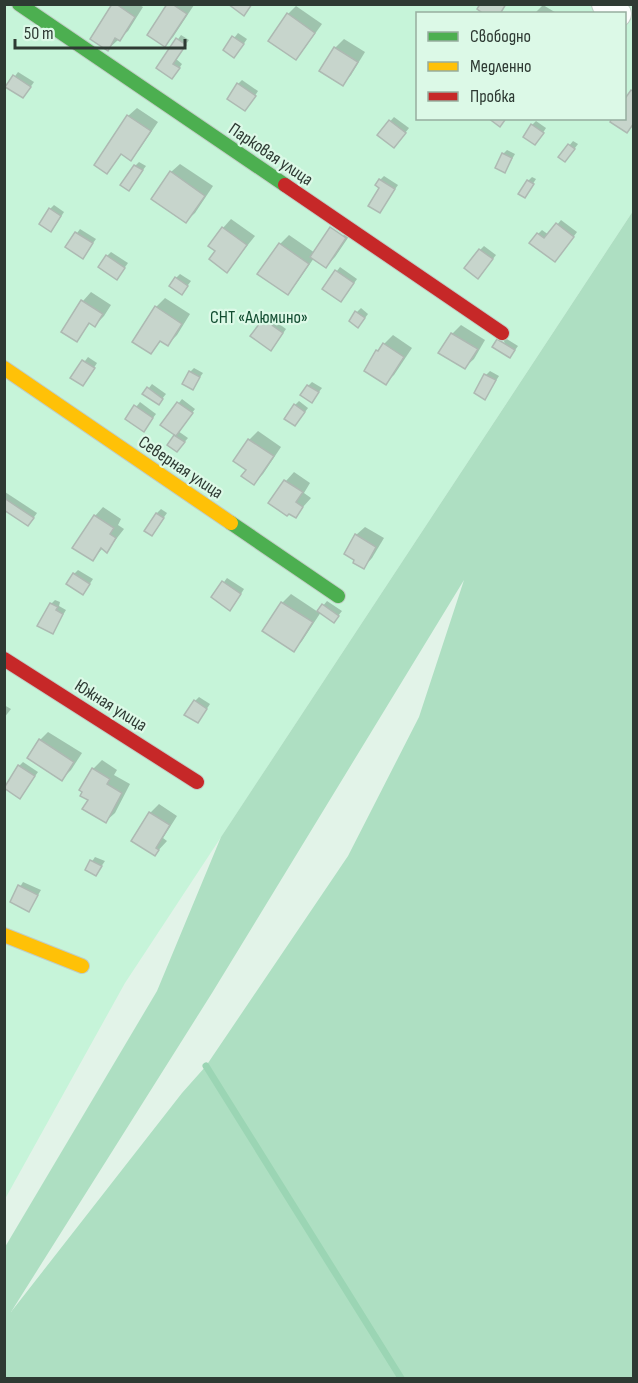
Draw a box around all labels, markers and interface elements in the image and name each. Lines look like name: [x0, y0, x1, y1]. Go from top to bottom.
scale bar: [15, 12, 184, 50]
legend: [416, 12, 626, 120]
text: 50 m: [24, 23, 54, 44]
text: Свободно: [470, 26, 531, 47]
text: Медленно: [470, 56, 532, 77]
text: Пробка: [470, 86, 515, 107]
street label: Парковая улица: [225, 119, 317, 190]
park label: СНТ «Алюмино»: [210, 307, 308, 328]
street label: Северная улица: [134, 431, 227, 503]
street label: Южная улица: [71, 675, 151, 736]

